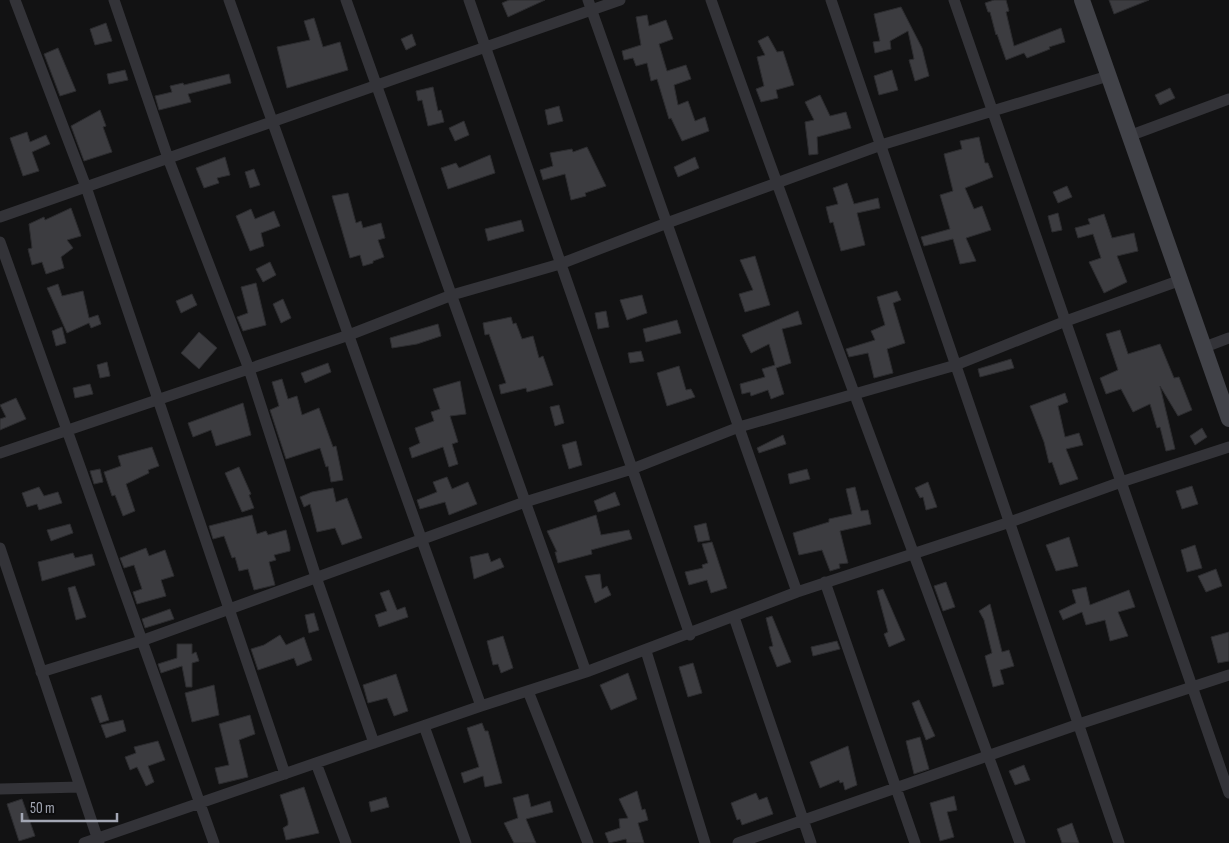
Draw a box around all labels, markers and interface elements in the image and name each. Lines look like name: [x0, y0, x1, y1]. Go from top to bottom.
scale bar: [22, 790, 118, 822]
text: 50 m: [30, 799, 55, 818]

